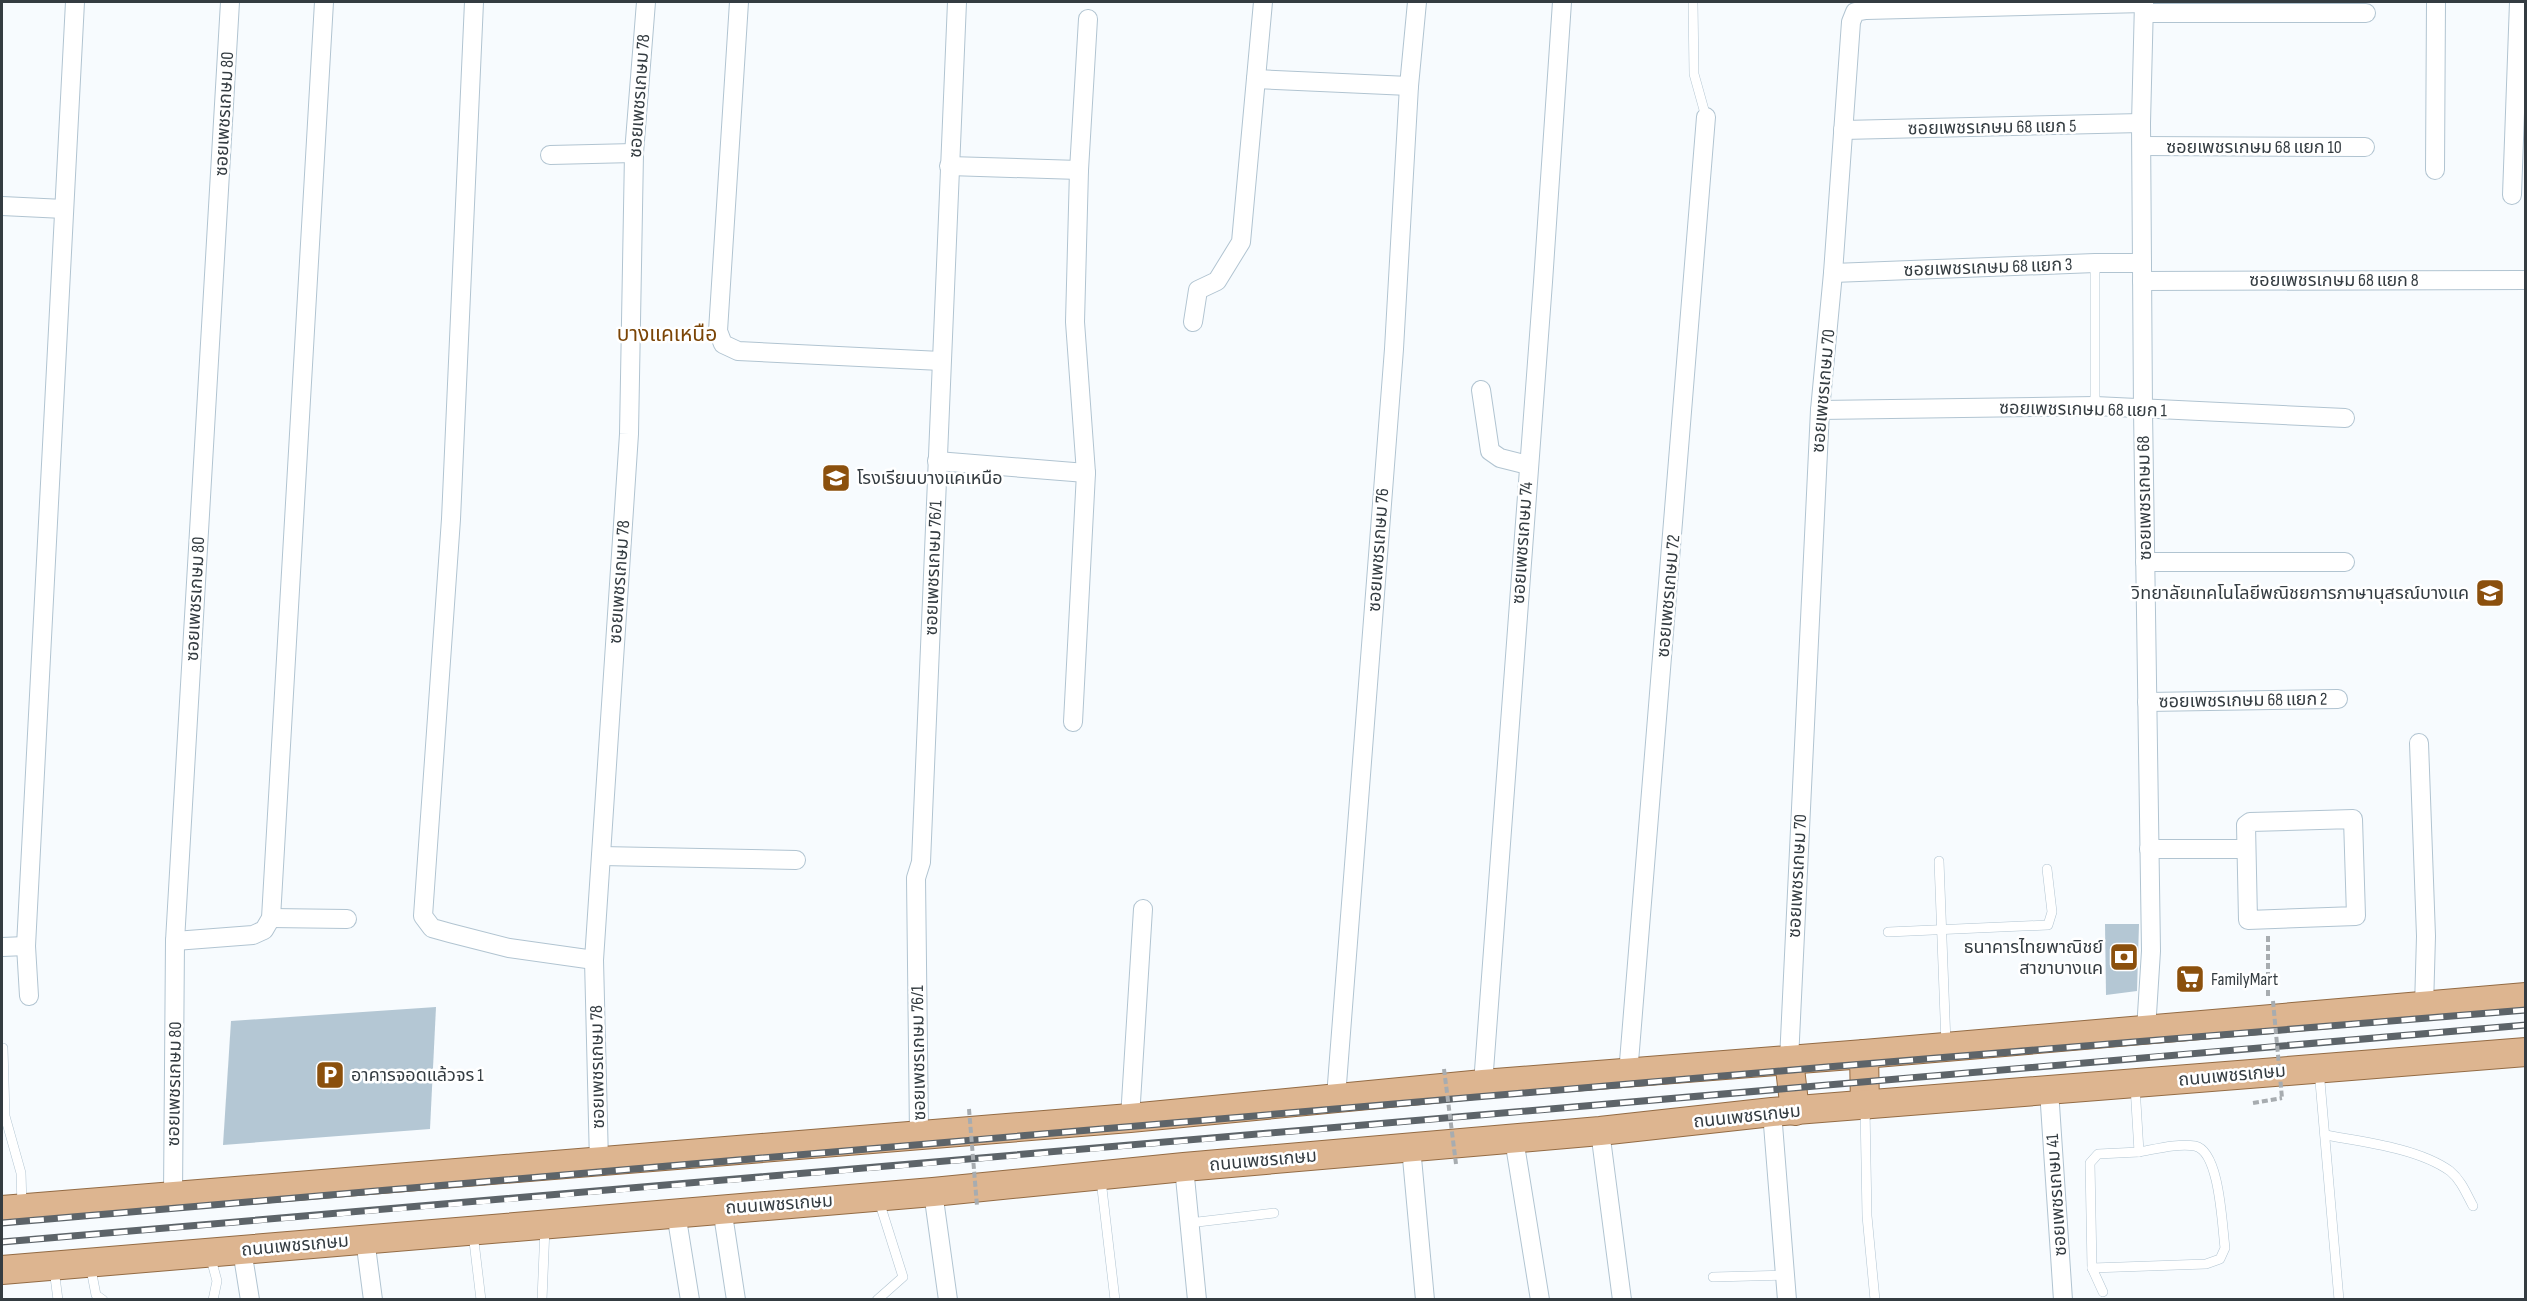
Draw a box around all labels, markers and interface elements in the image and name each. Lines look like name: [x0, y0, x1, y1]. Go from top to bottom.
street label: ซอยเพชรเกษม 78: [625, 33, 654, 158]
street label: ซอยเพชรเกษม 80: [211, 51, 238, 177]
street label: ซอยเพชรเกษม 68 แยก 5: [1908, 116, 2076, 139]
street label: ซอยเพชรเกษม 68 แยก 10: [2166, 137, 2342, 158]
street label: ซอยเพชรเกษม 68 แยก 3: [1903, 254, 2073, 281]
street label: ซอยเพชรเกษม 68 แยก 8: [2249, 270, 2419, 291]
district label: บางแคเหนือ: [617, 322, 717, 347]
street label: ซอยเพชรเกษม 70: [1808, 328, 1839, 454]
street label: ซอยเพชรเกษม 68 แยก 1: [1999, 398, 2168, 421]
street label: ซอยเพชรเกษม 68: [2133, 435, 2156, 560]
school or university icon: โรงเรียนบางแคเหนือ: [820, 462, 852, 494]
place label: โรงเรียนบางแคเหนือ: [857, 468, 1003, 489]
street label: ซอยเพชรเกษม 74: [1508, 481, 1537, 605]
street label: ซอยเพชรเกษม 76: [1364, 487, 1393, 613]
street label: ซอยเพชรเกษม 76/1: [921, 499, 946, 636]
street label: ซอยเพชรเกษม 78: [605, 519, 634, 644]
street label: ซอยเพชรเกษม 72: [1653, 534, 1684, 658]
street label: ซอยเพชรเกษม 80: [182, 536, 209, 662]
school or university icon: วิทยาลัยเทคโนโลยีพณิชยการภาษานุสรณ์บางแค: [2474, 577, 2506, 609]
place label: วิทยาลัยเทคโนโลยีพณิชยการภาษานุสรณ์บางแค: [2130, 583, 2469, 604]
street label: ซอยเพชรเกษม 68 แยก 2: [2158, 689, 2328, 712]
street label: ซอยเพชรเกษม 70: [1784, 814, 1811, 938]
place label: ธนาคารไทยพาณิชย์ สาขาบางแค: [1964, 937, 2103, 979]
bank icon: ธนาคารไทยพาณิชย์ สาขาบางแค: [2108, 941, 2140, 973]
supermarket icon: FamilyMart: [2174, 963, 2206, 995]
place label: FamilyMart: [2211, 969, 2279, 990]
street label: ซอยเพชรเกษม 76/1: [907, 984, 930, 1121]
street label: ซอยเพชรเกษม 78: [586, 1005, 609, 1129]
street label: ซอยเพชรเกษม 80: [163, 1022, 186, 1147]
parking icon: อาคารจอดแล้วจร 1: [314, 1059, 346, 1091]
street label: ถนนเพชรเกษม: [2177, 1060, 2287, 1091]
place label: อาคารจอดแล้วจร 1: [351, 1065, 484, 1086]
street label: ถนนเพชรเกษม: [1692, 1100, 1802, 1133]
street label: ซอยเพชรเกษม 41: [2042, 1132, 2071, 1257]
street label: ถนนเพชรเกษม: [1208, 1145, 1318, 1176]
street label: ถนนเพชรเกษม: [725, 1190, 834, 1219]
street label: ถนนเพชรเกษม: [240, 1230, 350, 1261]

